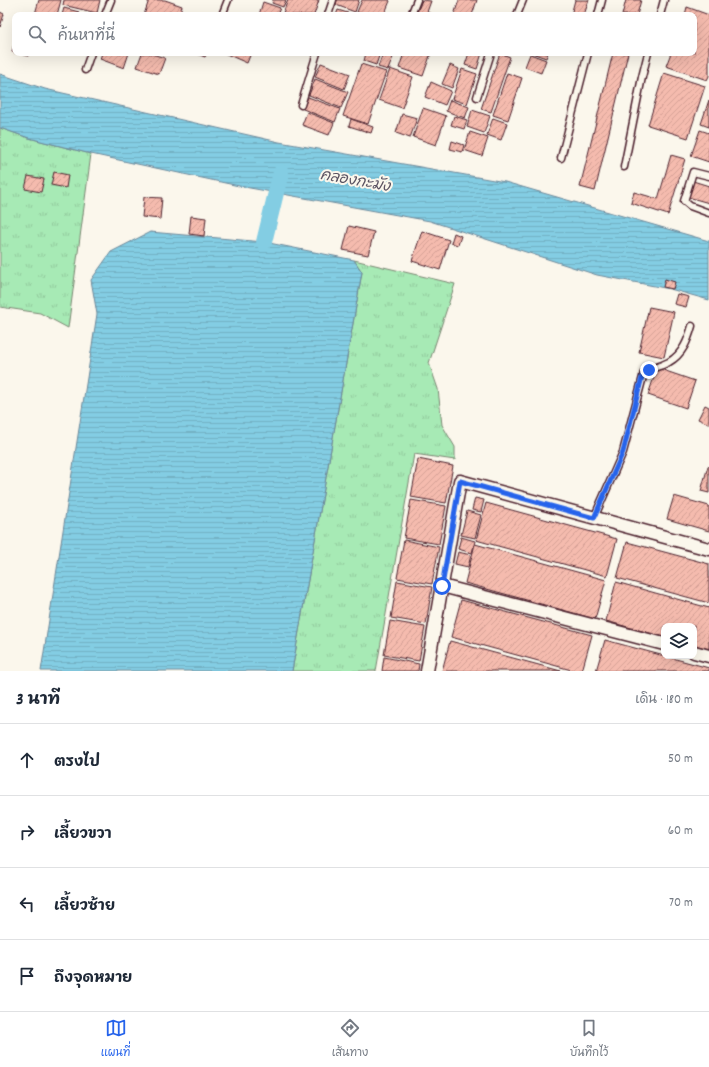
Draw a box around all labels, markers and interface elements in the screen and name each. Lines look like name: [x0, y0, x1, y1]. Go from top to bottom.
search box: [12, 12, 697, 56]
icon: search: [26, 23, 48, 45]
text: ค้นหาที่นี่: [58, 26, 115, 48]
water label: คลองกะมัง: [318, 165, 393, 199]
route end: [640, 361, 658, 379]
route start: [433, 577, 451, 595]
map controls: [661, 623, 697, 659]
button: layers: [661, 623, 697, 659]
text: 3 นาที: [16, 689, 60, 713]
text: เดิน · 180 m: [635, 691, 693, 710]
icon: ahead: [16, 749, 38, 771]
text: 50 m: [668, 750, 693, 769]
text: ตรงไป: [54, 752, 100, 774]
icon: right: [16, 821, 38, 843]
text: 60 m: [668, 822, 693, 841]
text: เลี้ยวขวา: [54, 824, 112, 846]
icon: left: [16, 893, 38, 915]
text: 70 m: [669, 894, 693, 913]
text: เลี้ยวซ้าย: [54, 896, 115, 918]
icon: arrive: [16, 965, 38, 987]
text: ถึงจุดหมาย: [54, 968, 132, 990]
tab: แผนที่: [101, 1017, 130, 1062]
tab: เส้นทาง: [332, 1017, 368, 1062]
tab: บันทึกไว้: [570, 1017, 608, 1062]

